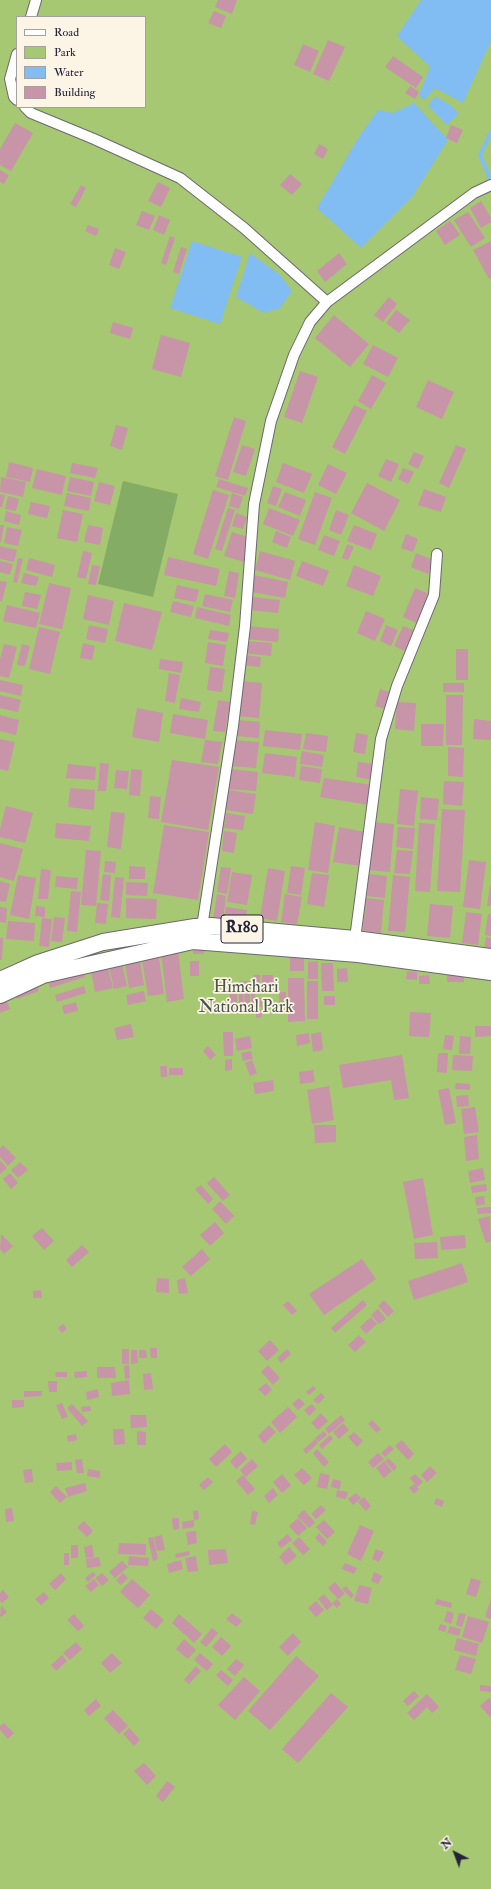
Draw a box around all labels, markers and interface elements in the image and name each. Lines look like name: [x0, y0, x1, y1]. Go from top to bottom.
legend: [16, 16, 146, 108]
text: Road: [54, 25, 79, 40]
text: Park: [54, 45, 76, 60]
text: Water: [54, 65, 83, 80]
text: Building: [54, 85, 95, 100]
road number: R180: [221, 915, 263, 943]
park label: Himchari National Park: [199, 978, 293, 1018]
north arrow: [435, 1833, 475, 1873]
text: N: [439, 1836, 455, 1852]

